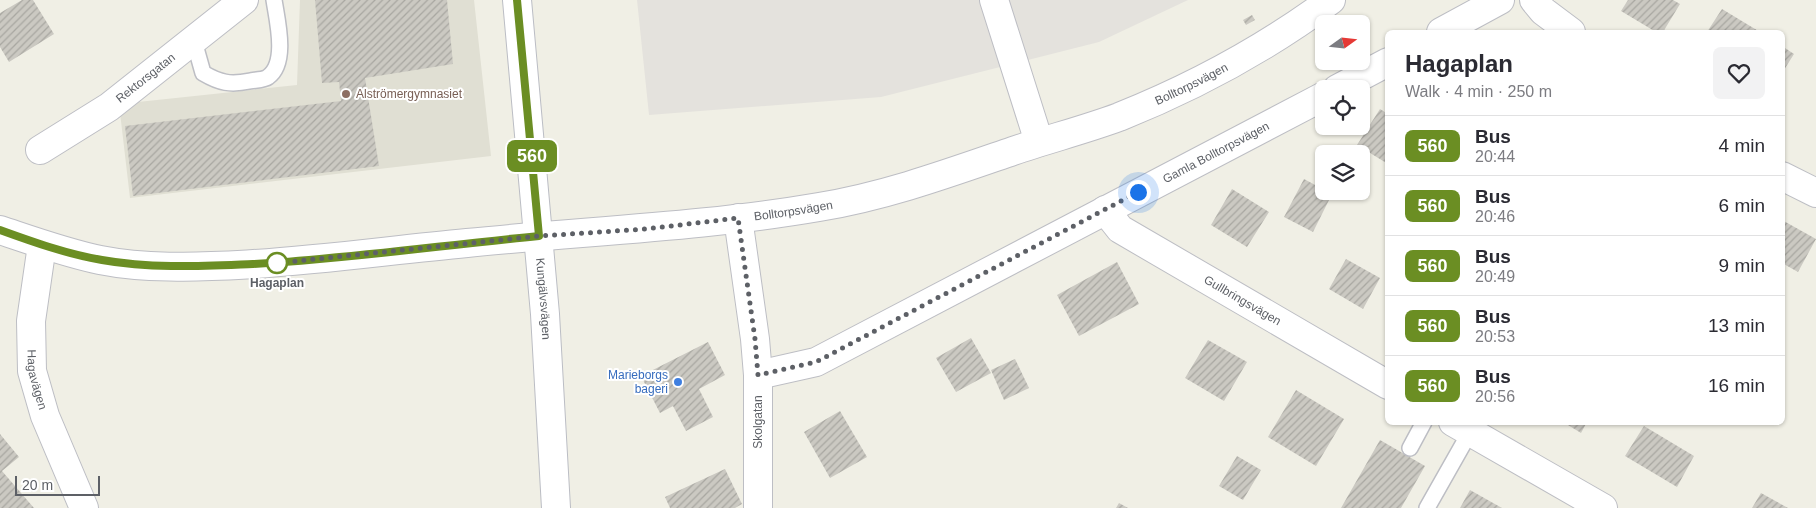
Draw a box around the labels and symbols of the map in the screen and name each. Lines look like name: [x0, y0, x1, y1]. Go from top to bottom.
north arrow: [1315, 15, 1370, 70]
street label: Rektorsgatan: [113, 50, 178, 106]
street label: Bolltorpsvägen: [1153, 60, 1230, 108]
place label: Alströmergymnasiet: [356, 87, 463, 101]
marker: Alströmergymnasiet: [340, 88, 352, 100]
street label: Gamla Bolltorpsvägen: [1160, 119, 1272, 186]
line badge: 560: [503, 140, 561, 172]
your location: [1126, 180, 1151, 205]
street label: Bolltorpsvägen: [753, 198, 834, 224]
marker: Hagaplan: [266, 252, 288, 274]
street label: Kungälvsvägen: [533, 257, 553, 340]
street label: Gullbringsvägen: [1201, 272, 1284, 328]
place label: Hagaplan: [250, 276, 304, 290]
street label: Hagavägen: [25, 349, 50, 411]
place label: Marieborgs bageri: [608, 368, 668, 396]
marker: Marieborgs bageri: [672, 376, 684, 388]
street label: Skolgatan: [751, 395, 765, 449]
scale bar: [15, 473, 100, 496]

